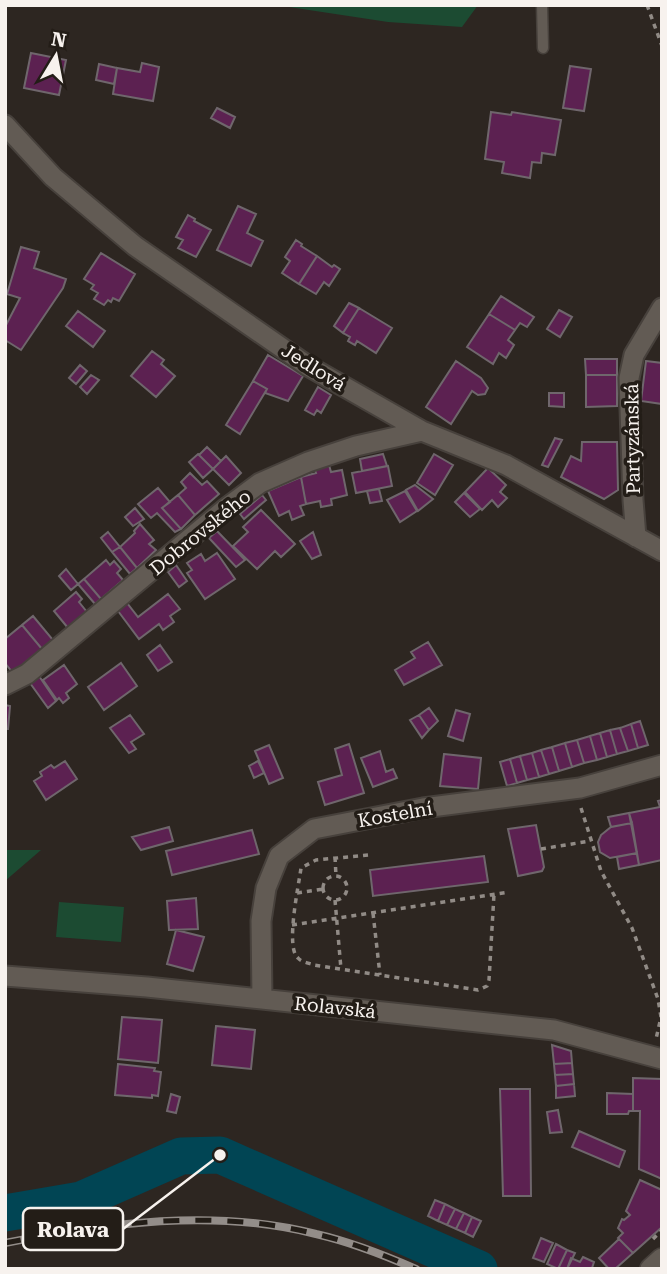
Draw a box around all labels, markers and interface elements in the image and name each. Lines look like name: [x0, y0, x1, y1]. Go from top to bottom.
north arrow: [21, 21, 91, 91]
text: N: [50, 27, 68, 52]
street label: Jedlová: [277, 339, 351, 396]
street label: Partyzánská: [620, 383, 645, 495]
street label: Dobrovského: [145, 485, 255, 580]
street label: Kostelní: [356, 797, 434, 832]
street label: Rolavská: [293, 992, 378, 1023]
callout: Rolava: [23, 1208, 123, 1250]
text: Rolava: [37, 1218, 110, 1242]

